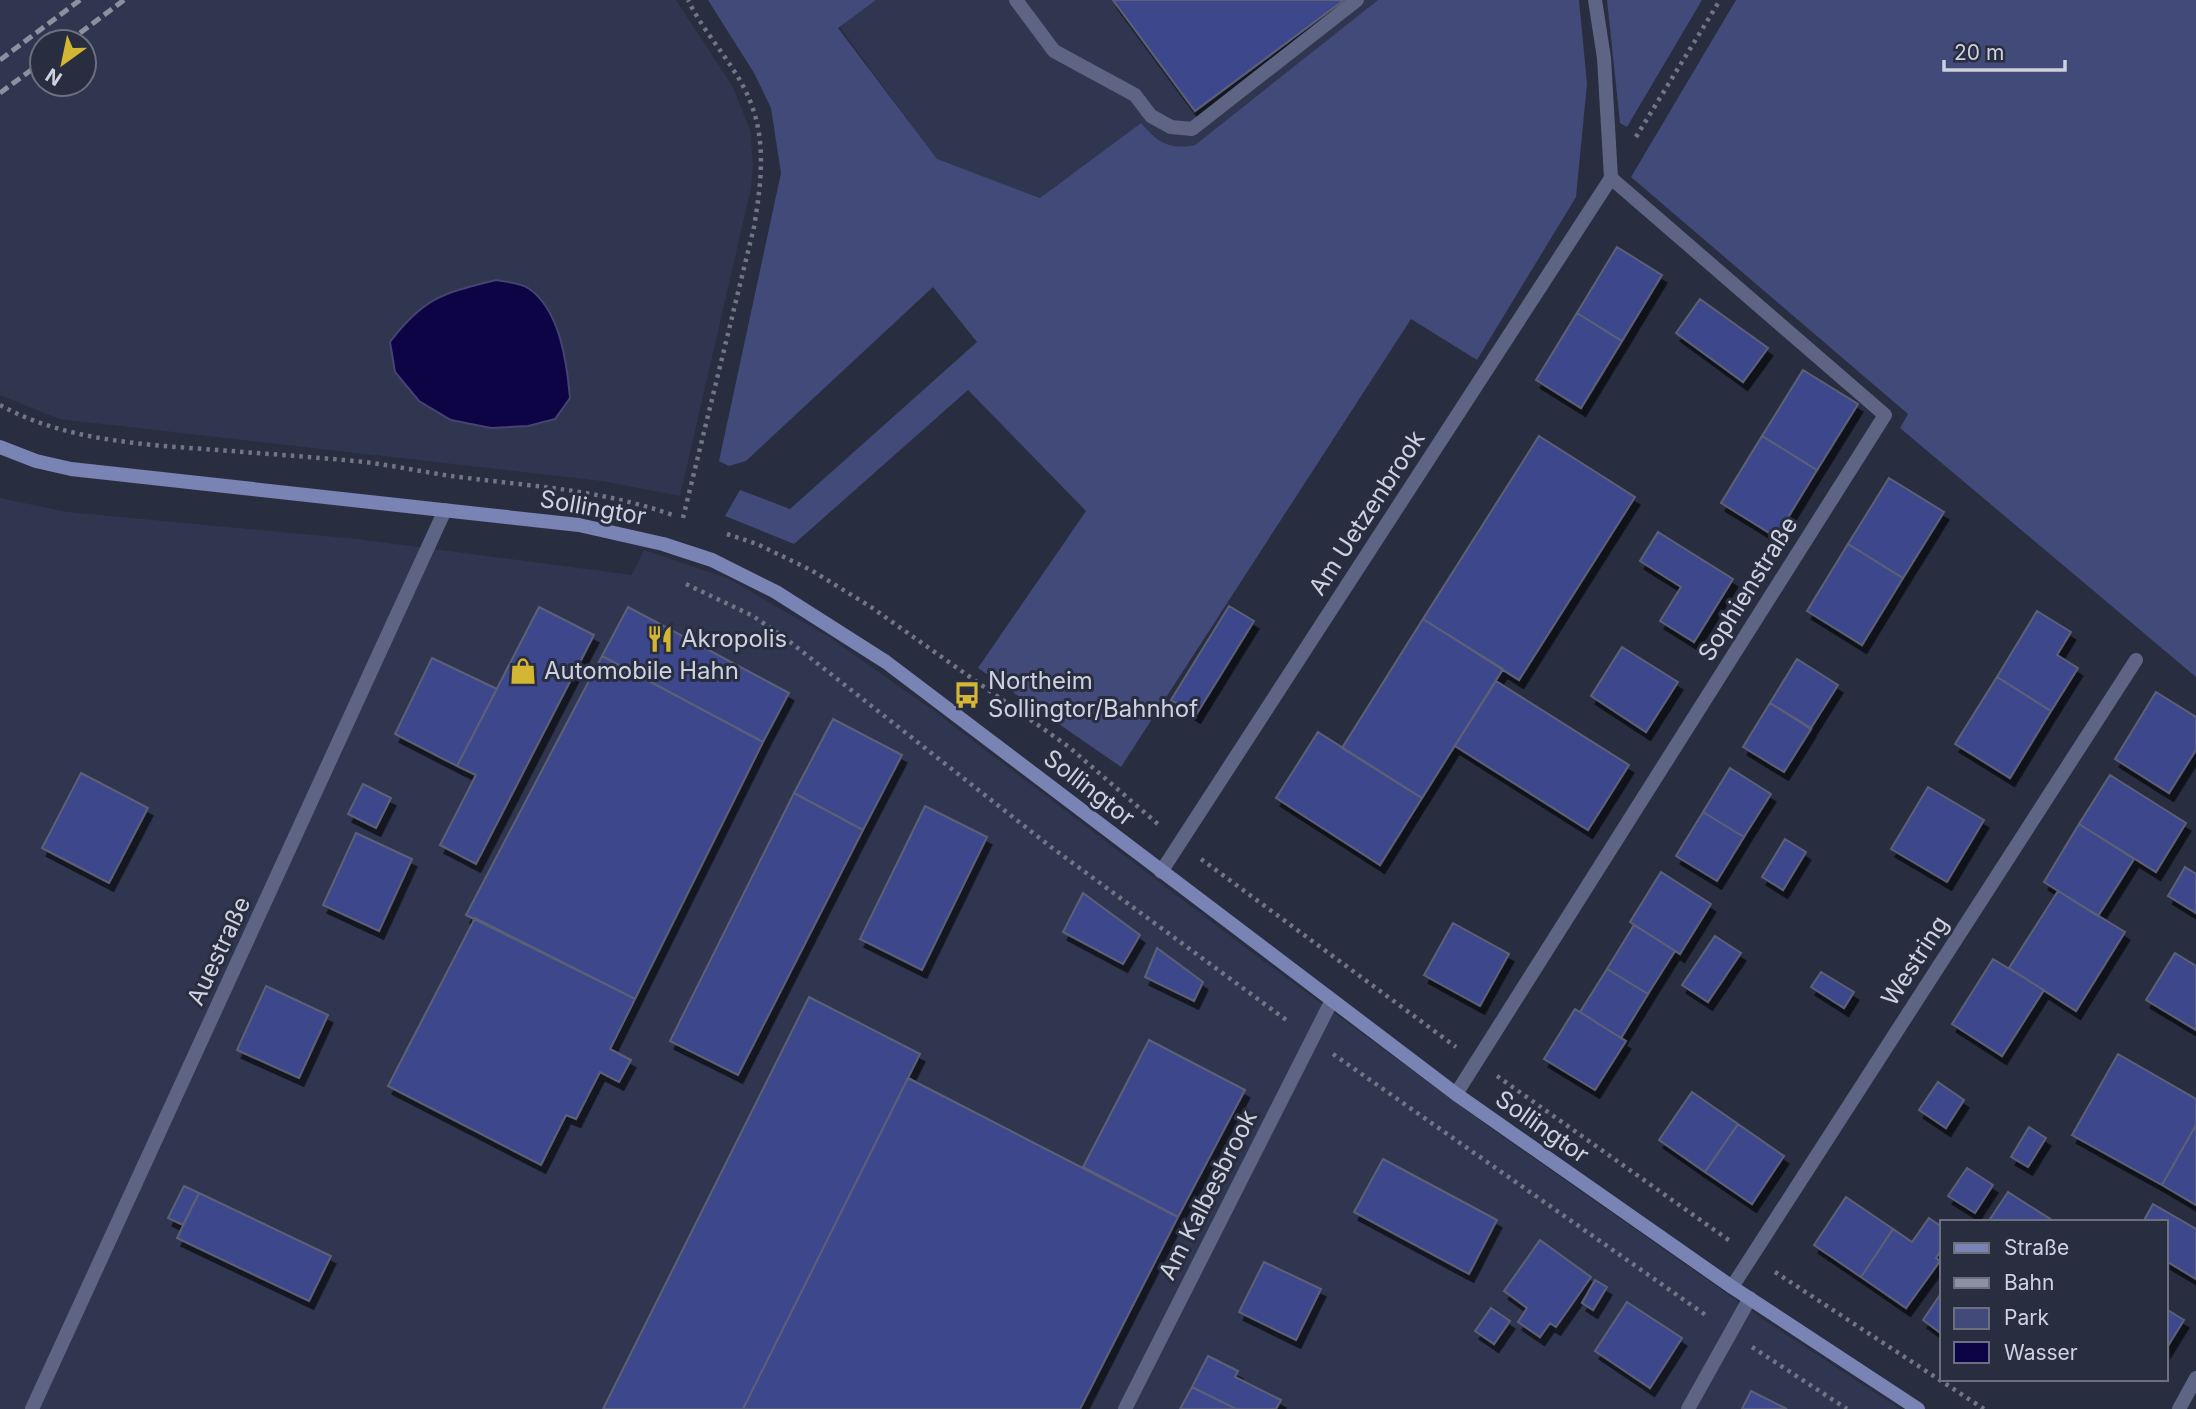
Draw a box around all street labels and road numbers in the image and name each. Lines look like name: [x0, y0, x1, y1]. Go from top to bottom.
street label: Am Uetzenbrook: [1303, 425, 1431, 600]
street label: Sollingtor: [538, 484, 648, 531]
street label: Sophienstraße: [1692, 511, 1803, 666]
street label: Sollingtor: [1038, 743, 1140, 832]
street label: Auestraße: [181, 892, 256, 1010]
street label: Westring: [1875, 910, 1954, 1011]
street label: Sollingtor: [1490, 1084, 1594, 1169]
street label: Am Kalbesbrook: [1152, 1105, 1263, 1284]

